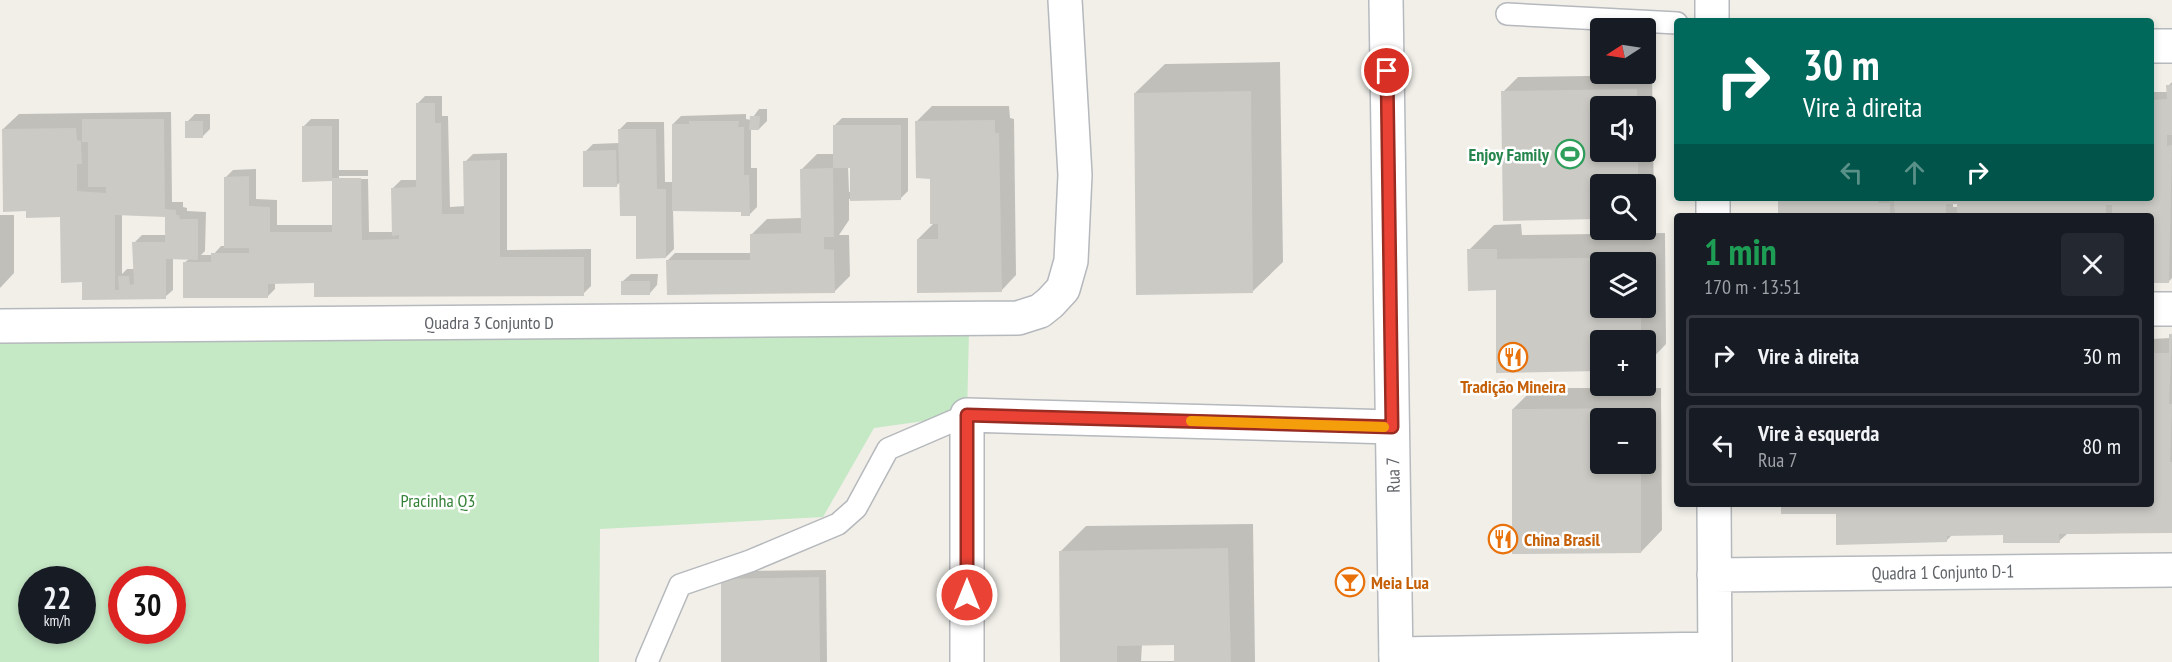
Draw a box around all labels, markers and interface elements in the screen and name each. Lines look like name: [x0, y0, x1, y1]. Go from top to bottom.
north arrow: [1590, 18, 1656, 84]
map controls: [1590, 18, 1656, 474]
text: 30 m: [1803, 37, 1880, 92]
icon: right: [1704, 42, 1782, 120]
pin: [1361, 45, 1412, 96]
icon: arrive: [1370, 54, 1403, 87]
text: Vire à direita: [1803, 90, 1922, 124]
button: sound: [1590, 96, 1656, 162]
sports icon: Enjoy Family: [1554, 138, 1586, 170]
place label: Enjoy Family: [1468, 143, 1550, 166]
icon: left: [1835, 156, 1868, 189]
icon: ahead: [1898, 156, 1931, 189]
icon: right: [1961, 156, 1994, 189]
button: search: [1590, 174, 1656, 240]
text: 1 min: [1704, 228, 1777, 275]
button: close: [2061, 233, 2124, 296]
button: layers: [1590, 252, 1656, 318]
text: 170 m · 13:51: [1704, 274, 1801, 300]
street label: Quadra 3 Conjunto D: [424, 311, 554, 334]
button: +: [1590, 330, 1656, 396]
icon: right: [1707, 339, 1740, 372]
restaurant icon: Tradição Mineira: [1497, 341, 1529, 373]
text: Vire à direita: [1758, 342, 1859, 370]
text: 30 m: [2082, 342, 2121, 370]
place label: Tradição Mineira: [1460, 375, 1566, 398]
button: −: [1590, 408, 1656, 474]
text: Vire à esquerda: [1758, 419, 1879, 447]
icon: left: [1707, 429, 1740, 462]
text: 80 m: [2082, 432, 2121, 460]
text: Rua 7: [1758, 447, 1798, 473]
street label: Rua 7: [1381, 457, 1405, 493]
park label: Pracinha Q3: [401, 489, 475, 512]
restaurant icon: China Brasil: [1487, 523, 1519, 555]
place label: China Brasil: [1524, 528, 1600, 551]
street label: Quadra 1 Conjunto D-1: [1871, 559, 2015, 585]
position arrow: [935, 563, 999, 627]
speed limit sign: 30: [108, 566, 186, 644]
bar icon: Meia Lua: [1334, 566, 1366, 598]
place label: Meia Lua: [1371, 571, 1429, 594]
text: 22: [43, 578, 71, 617]
text: km/h: [44, 611, 70, 630]

